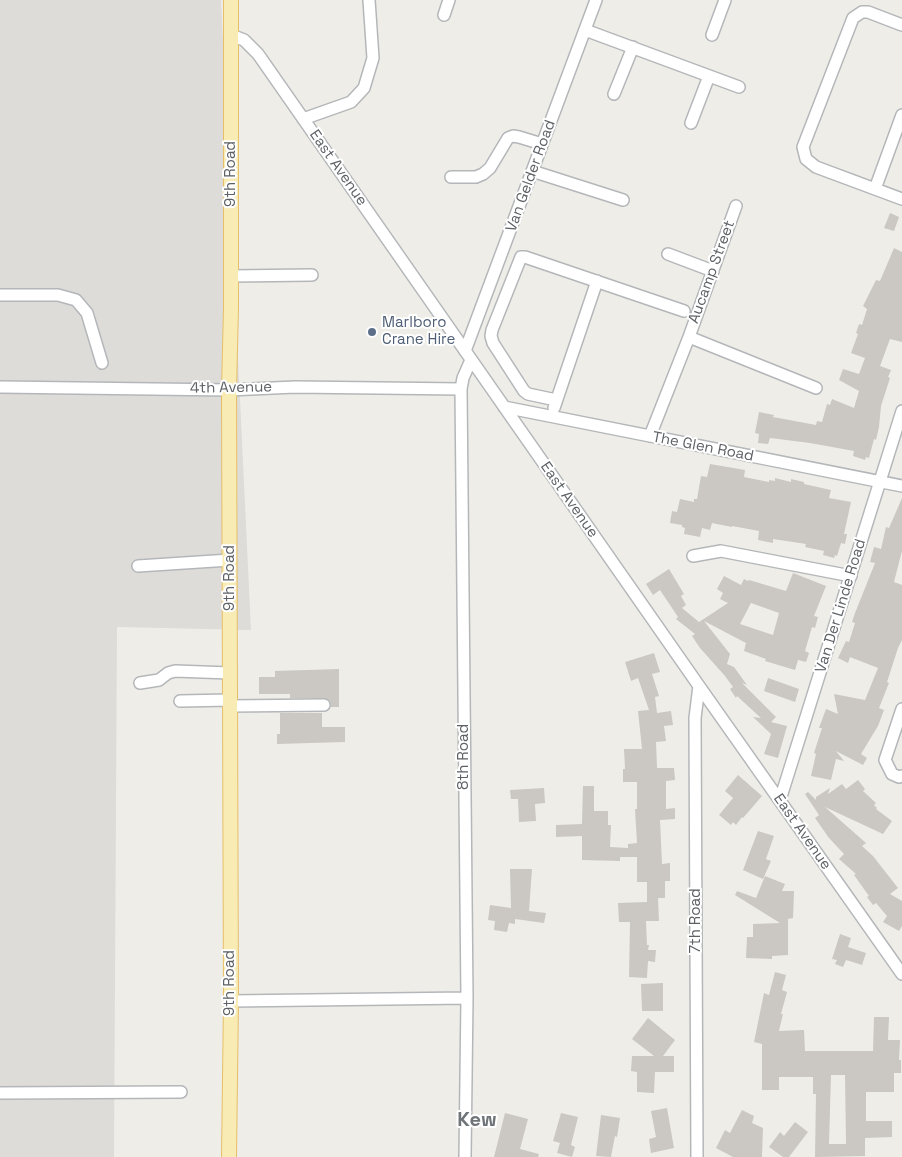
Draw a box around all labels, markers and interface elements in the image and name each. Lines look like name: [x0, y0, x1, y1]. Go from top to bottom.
street label: Van Gelder Road: [502, 118, 560, 234]
street label: East Avenue: [305, 127, 371, 209]
street label: 9th Road: [222, 141, 240, 207]
street label: Aucamp Street: [685, 218, 739, 326]
place label: Marlboro Crane Hire: [382, 314, 455, 349]
marker: Marlboro Crane Hire: [366, 326, 378, 338]
street label: 4th Avenue: [190, 378, 272, 398]
street label: The Glen Road: [651, 428, 755, 466]
street label: East Avenue: [536, 459, 602, 541]
street label: Van Der Linde Road: [812, 537, 870, 675]
street label: 9th Road: [221, 545, 239, 611]
street label: 8th Road: [455, 724, 473, 790]
street label: East Avenue: [769, 791, 835, 873]
street label: 7th Road: [687, 888, 705, 954]
street label: 9th Road: [221, 950, 239, 1016]
district label: Kew: [457, 1109, 497, 1133]

